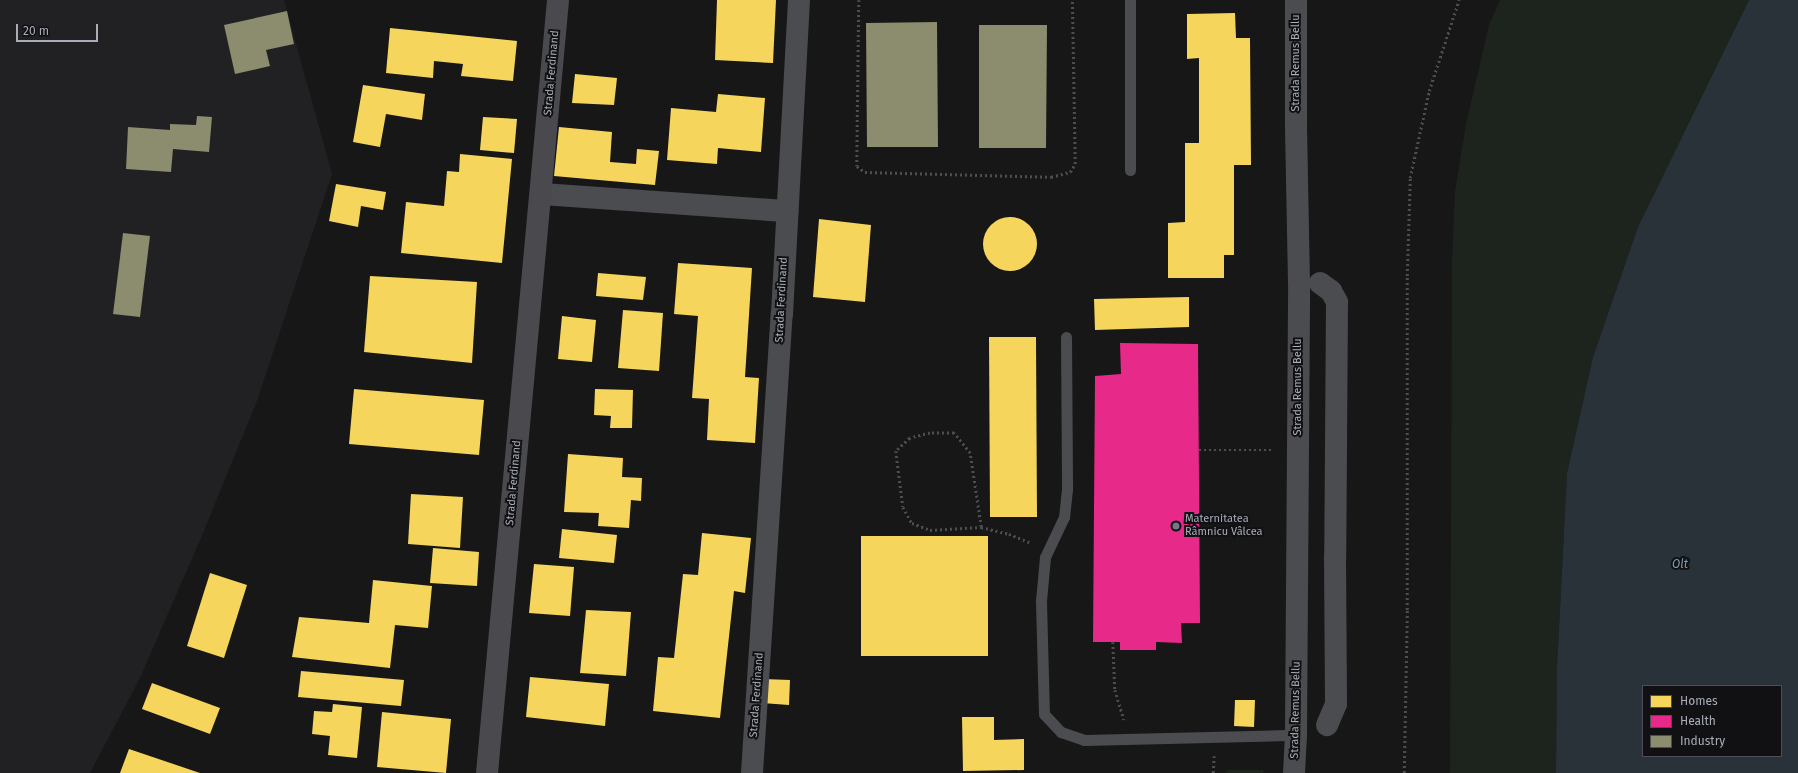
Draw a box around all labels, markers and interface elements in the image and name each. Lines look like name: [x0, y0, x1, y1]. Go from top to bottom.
street label: Strada Remus Bellu: [1289, 14, 1303, 112]
scale bar: [18, 16, 100, 42]
text: 20 m: [23, 24, 49, 38]
street label: Strada Ferdinand: [542, 30, 562, 116]
street label: Strada Ferdinand: [773, 257, 791, 343]
street label: Strada Remus Bellu: [1291, 338, 1305, 436]
street label: Strada Ferdinand: [504, 440, 524, 526]
place label: Maternitatea Râmnicu Vâlcea: [1185, 513, 1263, 539]
marker: Maternitatea Râmnicu Vâlcea: [1170, 520, 1182, 532]
water label: Olt: [1672, 558, 1688, 572]
street label: Strada Ferdinand: [747, 652, 767, 738]
street label: Strada Remus Bellu: [1289, 661, 1303, 759]
legend: [1642, 685, 1782, 757]
text: Homes: [1680, 694, 1718, 708]
text: Health: [1680, 714, 1716, 728]
text: Industry: [1680, 734, 1725, 748]

